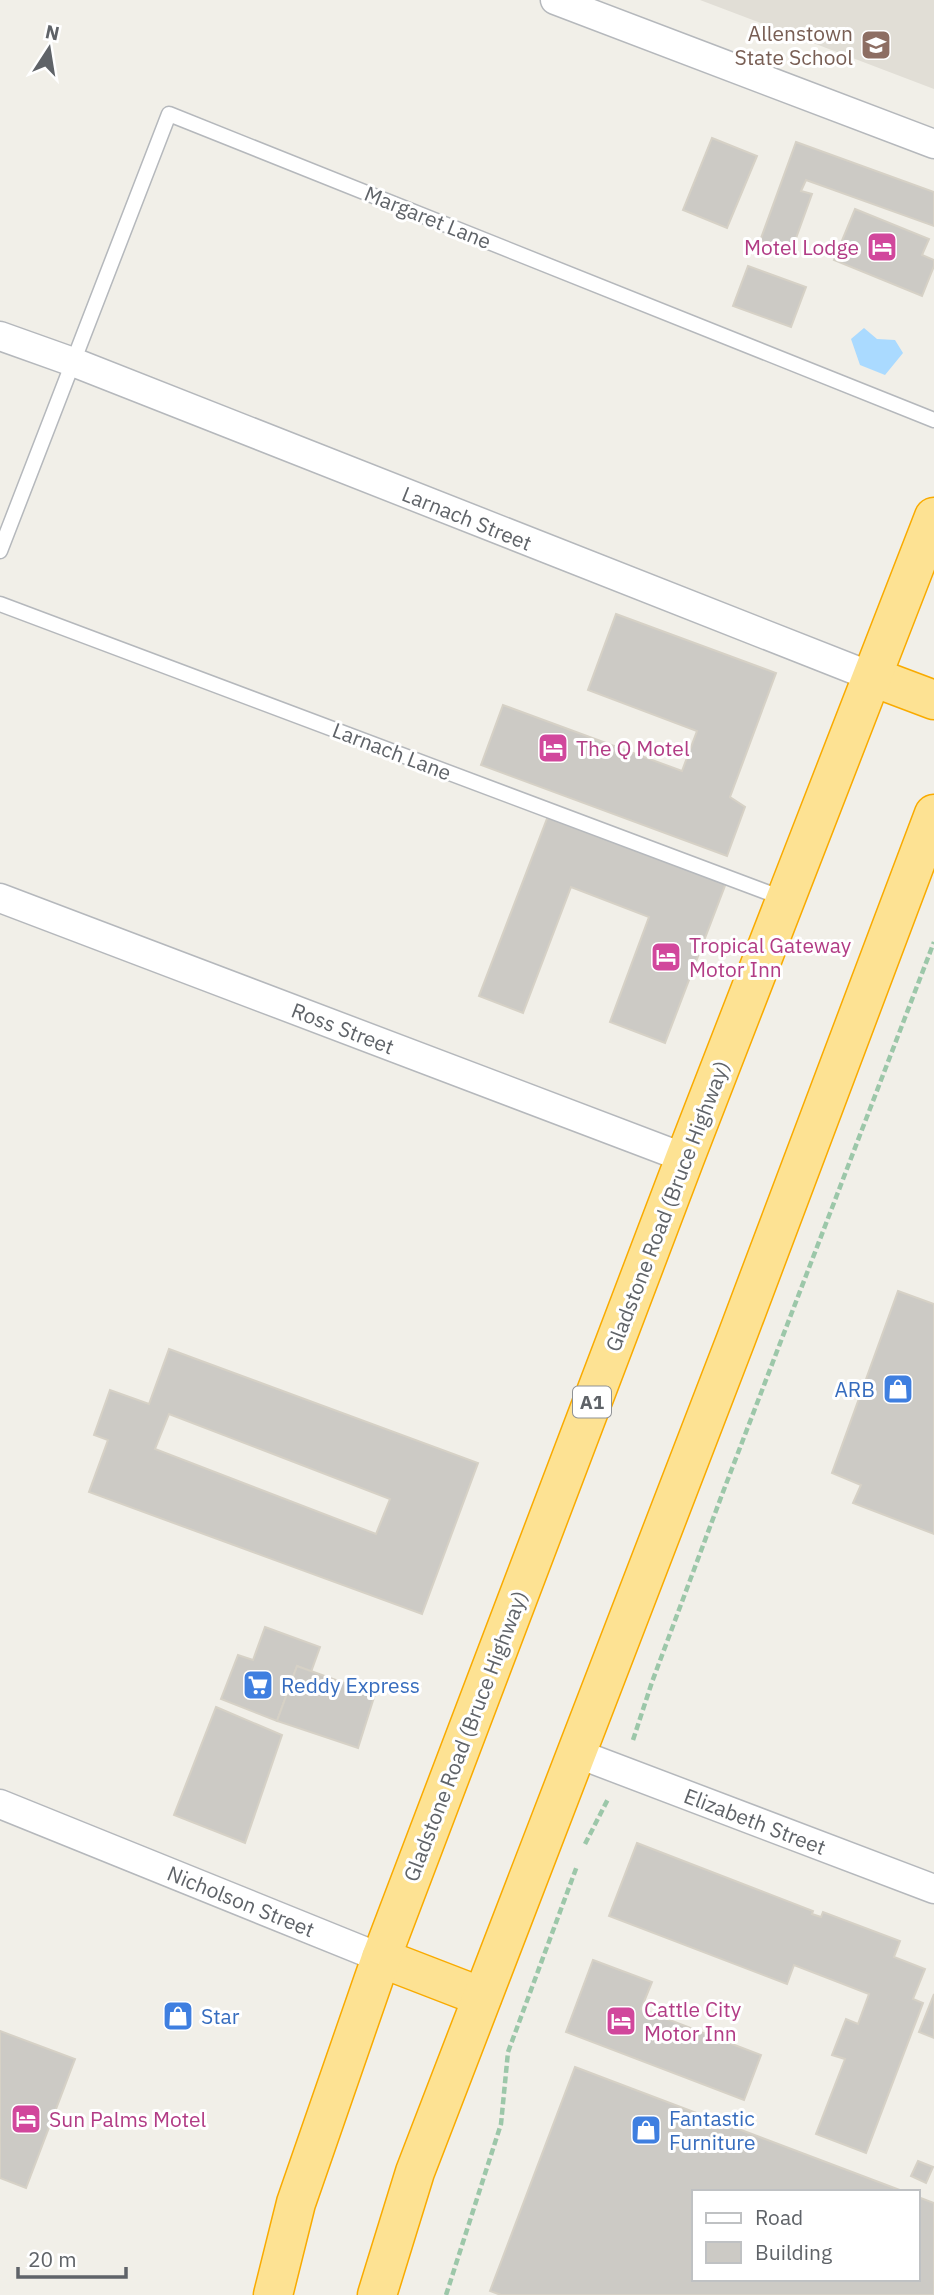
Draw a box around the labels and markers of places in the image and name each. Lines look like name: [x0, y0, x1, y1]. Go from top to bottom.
place label: Allenstown State School: [735, 19, 853, 71]
school or university icon: Allenstown State School: [859, 28, 893, 62]
hotel icon: Motel Lodge: [865, 230, 899, 264]
place label: Motel Lodge: [744, 233, 859, 261]
hotel icon: The Q Motel: [536, 731, 570, 765]
place label: The Q Motel: [576, 734, 690, 762]
place label: Tropical Gateway Motor Inn: [689, 931, 852, 983]
hotel icon: Tropical Gateway Motor Inn: [649, 940, 683, 974]
shop icon: ARB: [881, 1372, 915, 1406]
place label: ARB: [834, 1375, 875, 1403]
supermarket icon: Reddy Express: [241, 1668, 275, 1702]
place label: Reddy Express: [281, 1671, 420, 1699]
place label: Cattle City Motor Inn: [644, 1995, 742, 2047]
shop icon: Star: [161, 1999, 195, 2033]
place label: Star: [201, 2002, 240, 2030]
hotel icon: Cattle City Motor Inn: [604, 2004, 638, 2038]
hotel icon: Sun Palms Motel: [9, 2102, 43, 2136]
place label: Fantastic Furniture: [669, 2104, 755, 2156]
place label: Sun Palms Motel: [49, 2105, 207, 2133]
shop icon: Fantastic Furniture: [629, 2113, 663, 2147]

